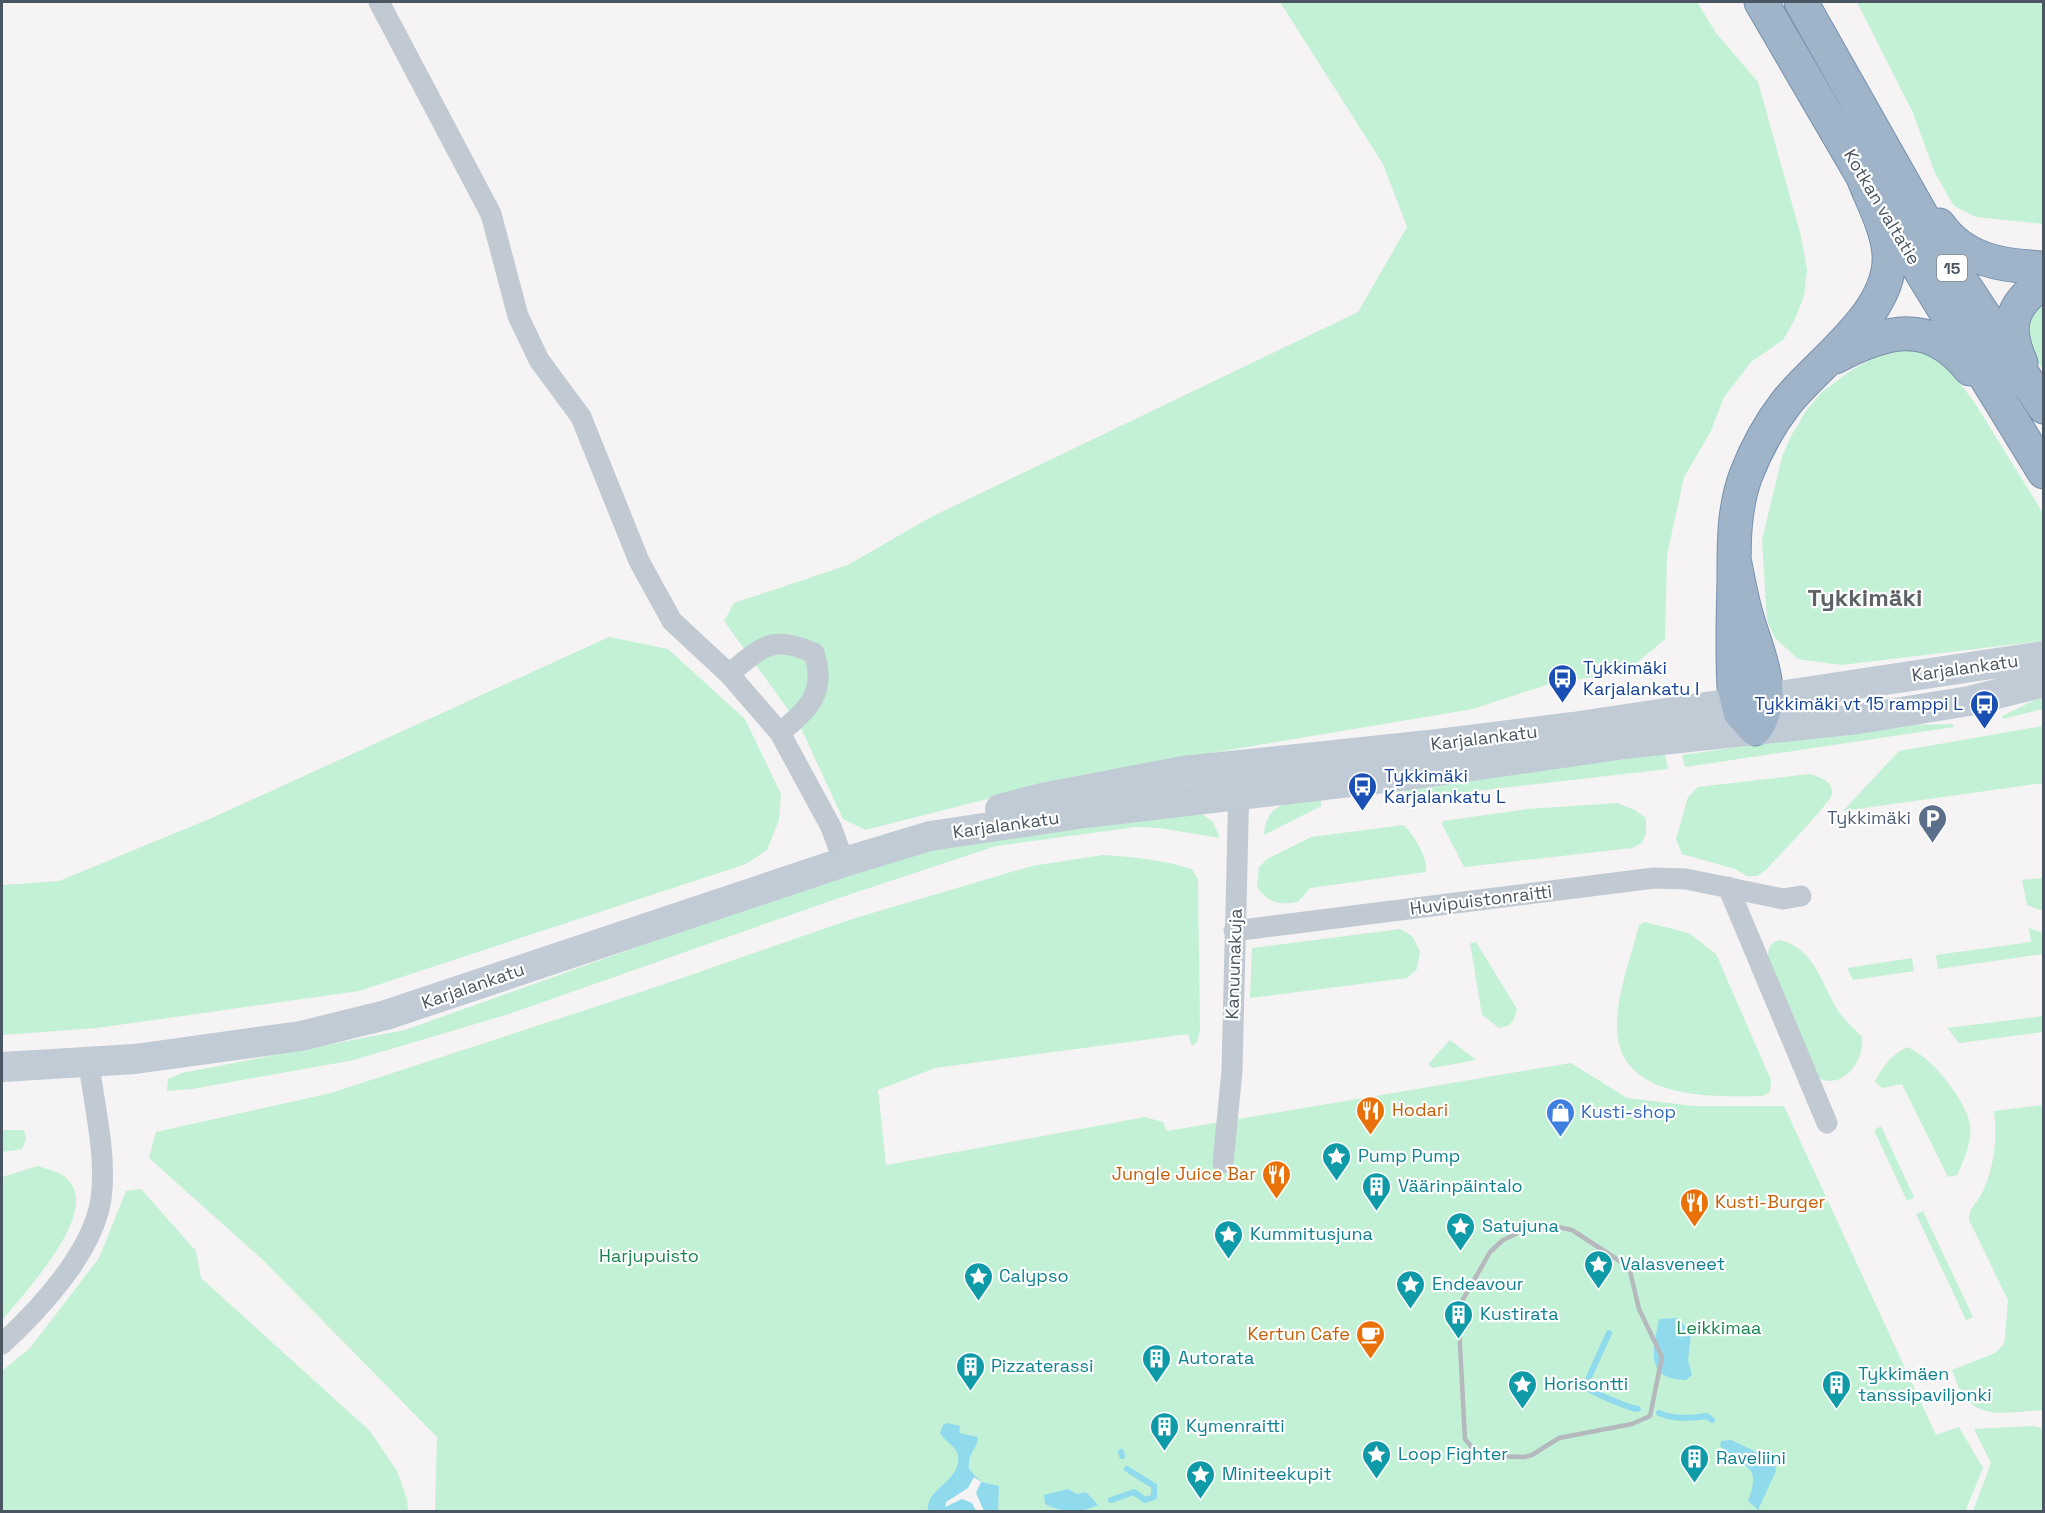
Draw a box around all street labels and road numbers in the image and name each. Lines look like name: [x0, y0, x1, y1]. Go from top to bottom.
street label: Kotkan valtatie: [1839, 145, 1926, 269]
road number: 15: [1937, 255, 1967, 281]
street label: Karjalankatu: [1910, 649, 2020, 686]
street label: Karjalankatu: [1429, 720, 1539, 755]
street label: Karjalankatu: [951, 806, 1061, 843]
street label: Huvipuistonraitti: [1409, 879, 1553, 920]
street label: Kanuunakuja: [1220, 908, 1247, 1020]
street label: Karjalankatu: [418, 957, 527, 1014]

